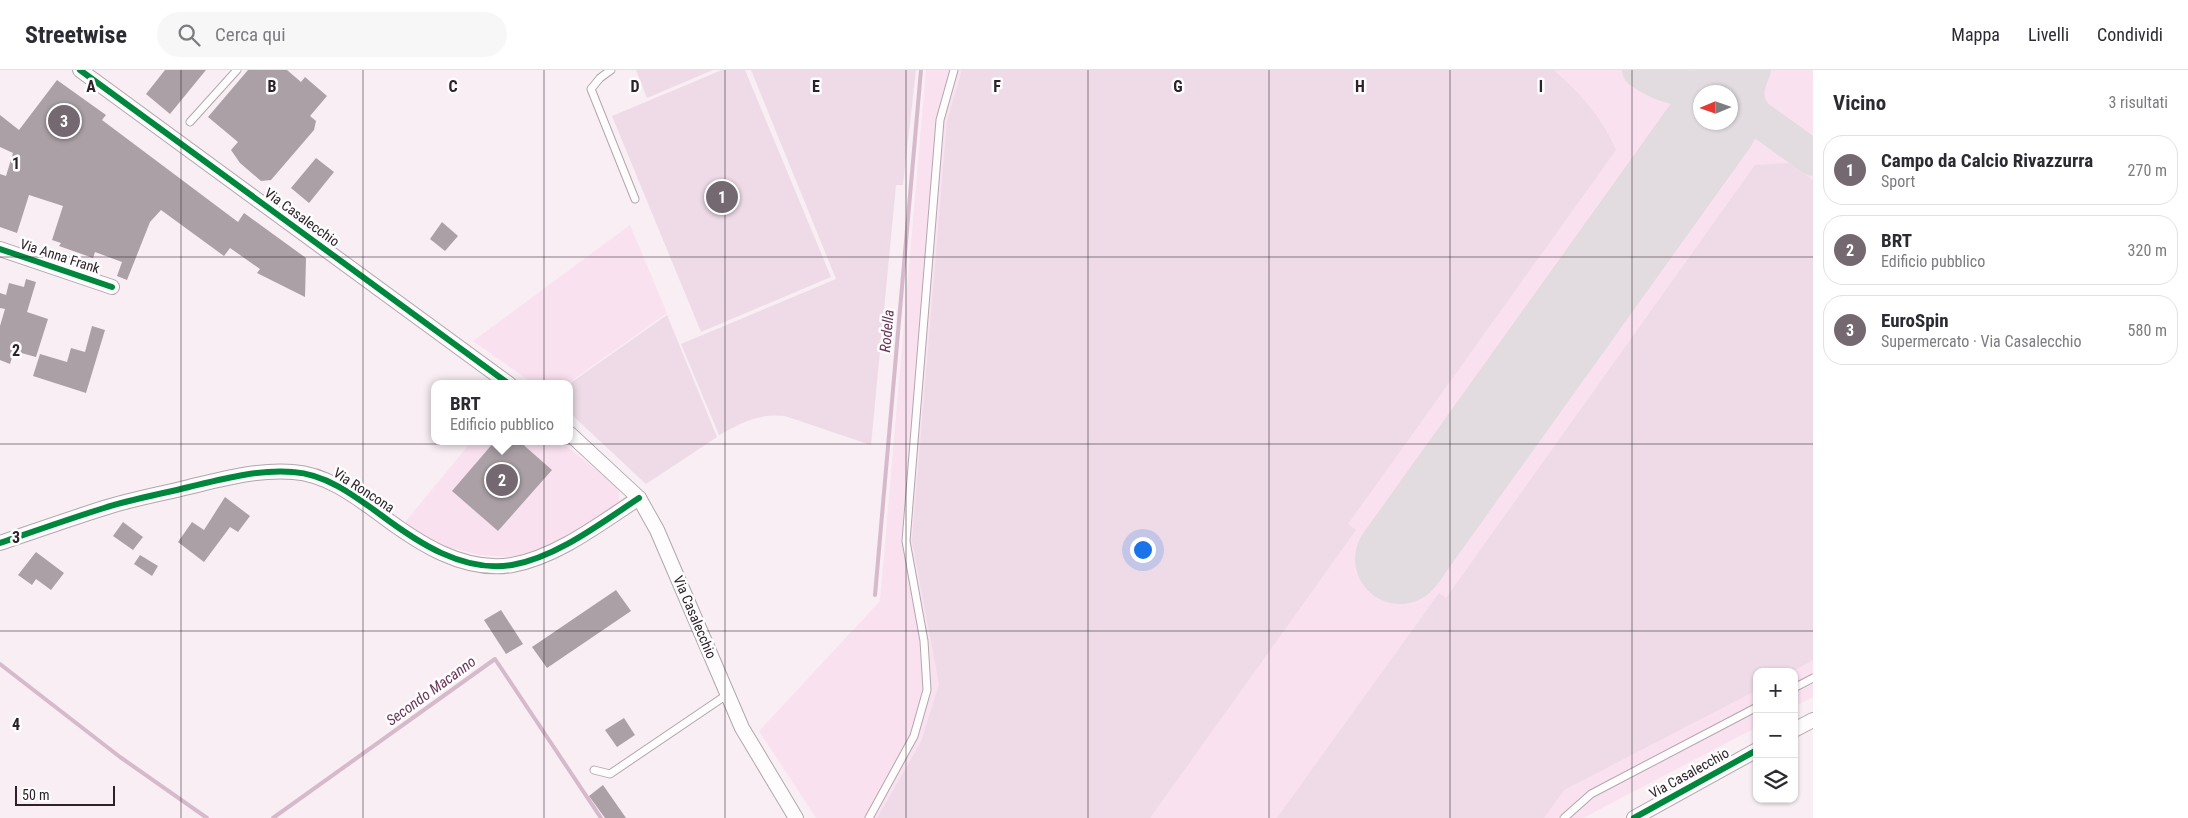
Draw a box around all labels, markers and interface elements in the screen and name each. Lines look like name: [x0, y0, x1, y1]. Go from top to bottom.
search box: [157, 12, 507, 57]
text: Streetwise: [25, 21, 127, 49]
icon: search: [175, 21, 203, 49]
text: Cerca qui: [215, 23, 286, 46]
text: Mappa: [1951, 24, 2000, 45]
text: Livelli: [2028, 24, 2069, 45]
text: Condividi: [2097, 24, 2163, 45]
text: A: [86, 77, 96, 96]
text: B: [268, 77, 277, 96]
text: C: [448, 77, 458, 96]
text: D: [630, 77, 640, 96]
text: E: [812, 77, 820, 96]
text: F: [993, 77, 1001, 96]
text: G: [1173, 77, 1183, 96]
text: H: [1355, 77, 1365, 96]
text: I: [1539, 77, 1543, 96]
north arrow: [1693, 85, 1738, 130]
text: Vicino: [1833, 91, 1886, 115]
text: 3 risultati: [2108, 93, 2168, 112]
pin: 3: [48, 102, 80, 140]
text: Campo da Calcio Rivazzurra: [1881, 149, 2093, 172]
text: 1: [12, 154, 20, 173]
text: 1: [1846, 161, 1854, 180]
text: 270 m: [2128, 161, 2167, 180]
text: Sport: [1881, 172, 1915, 191]
pin: 1: [706, 178, 738, 216]
street label: Via Casalecchio: [262, 185, 342, 249]
text: BRT: [1881, 229, 1912, 252]
street label: Via Anna Frank: [18, 236, 103, 277]
text: 2: [1846, 241, 1854, 260]
text: 320 m: [2128, 241, 2167, 260]
text: Edificio pubblico: [1881, 252, 1985, 271]
water label: Rodella: [876, 309, 898, 353]
text: EuroSpin: [1881, 309, 1949, 332]
text: 3: [1846, 321, 1854, 340]
text: 580 m: [2128, 321, 2167, 340]
text: Supermercato · Via Casalecchio: [1881, 332, 2082, 351]
text: 2: [12, 341, 20, 360]
popup: [431, 380, 573, 445]
text: BRT: [450, 392, 481, 415]
text: Edificio pubblico: [450, 415, 554, 434]
pin: 2: [486, 461, 518, 499]
street label: Via Roncona: [331, 464, 397, 516]
text: 3: [12, 528, 20, 547]
your location: [1130, 537, 1156, 563]
street label: Via Casalecchio: [670, 573, 720, 661]
water label: Secondo Macanno: [383, 652, 479, 730]
map controls: [1753, 668, 1798, 803]
button: +: [1753, 668, 1798, 713]
button: −: [1753, 713, 1798, 758]
text: 4: [12, 715, 20, 734]
street label: Via Casalecchio: [1646, 745, 1732, 801]
button: layers: [1753, 758, 1798, 803]
scale bar: [15, 783, 115, 806]
text: 50 m: [22, 787, 50, 803]

